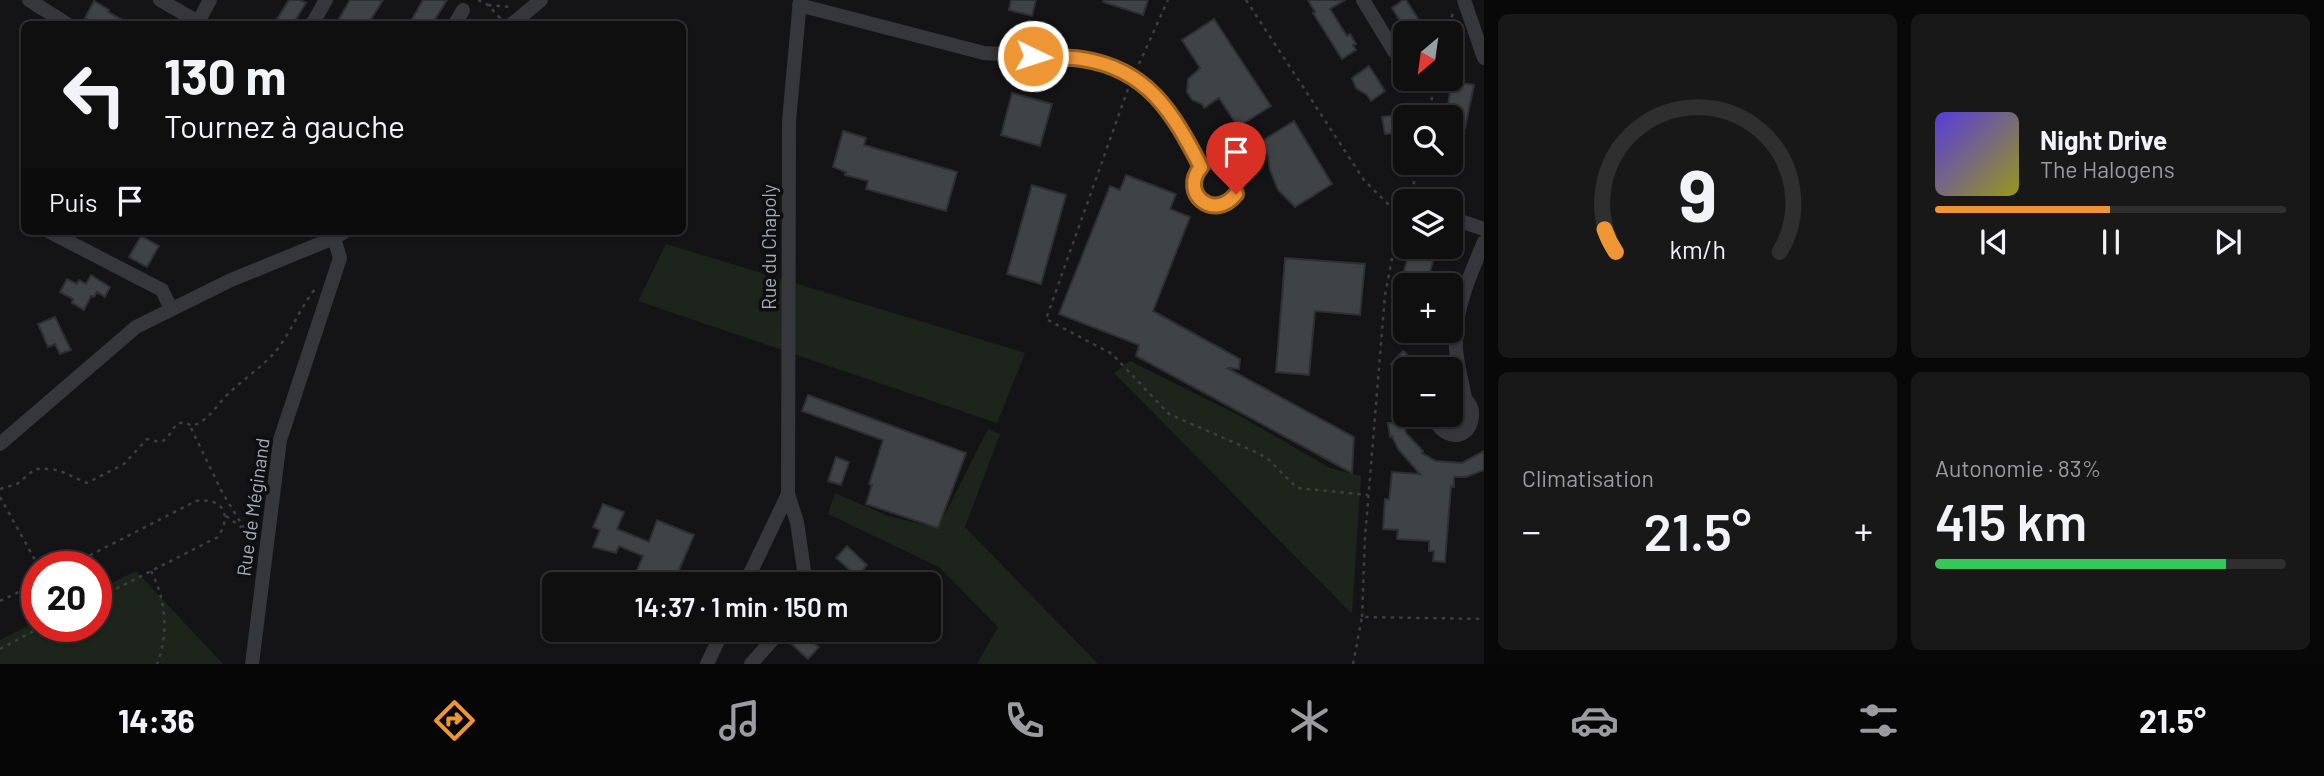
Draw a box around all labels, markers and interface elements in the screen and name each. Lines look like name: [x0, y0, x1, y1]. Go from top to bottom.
position arrow: [996, 19, 1070, 93]
north arrow: [1393, 21, 1463, 91]
map controls: [1393, 21, 1463, 427]
text: 130 m: [164, 46, 286, 105]
icon: left: [49, 49, 140, 140]
button: search: [1393, 105, 1463, 175]
text: Tournez à gauche: [164, 106, 405, 144]
pin: [1206, 122, 1266, 194]
text: Night Drive: [2040, 124, 2167, 155]
icon: arrive: [1217, 133, 1255, 171]
text: 9: [1678, 150, 1717, 238]
text: The Halogens: [2040, 155, 2175, 183]
icon: arrive: [111, 182, 149, 220]
street label: Rue du Chapoly: [757, 184, 780, 310]
text: Puis: [49, 186, 97, 217]
button: layers: [1393, 189, 1463, 259]
icon: previous: [1975, 223, 2013, 261]
icon: pause: [2092, 223, 2130, 261]
icon: next: [2209, 223, 2247, 261]
text: km/h: [1669, 234, 1726, 264]
button: +: [1393, 273, 1463, 343]
button: −: [1393, 357, 1463, 427]
street label: Rue de Méginand: [231, 436, 274, 577]
text: Autonomie · 83%: [1935, 454, 2101, 482]
text: Climatisation: [1522, 464, 1654, 492]
text: 415 km: [1935, 489, 2087, 551]
text: 21.5°: [1644, 499, 1751, 561]
text: −: [1522, 507, 1541, 553]
text: +: [1854, 507, 1873, 553]
speed limit sign: 20: [21, 551, 112, 642]
text: 14:37 · 1 min · 150 m: [635, 591, 848, 622]
icon: directions: [430, 696, 479, 745]
icon: music: [715, 696, 764, 745]
icon: phone: [1000, 696, 1049, 745]
icon: climate: [1285, 696, 1334, 745]
icon: car: [1570, 696, 1619, 745]
icon: filters: [1854, 696, 1903, 745]
text: 14:36: [118, 701, 195, 739]
text: 21.5°: [2139, 701, 2206, 739]

